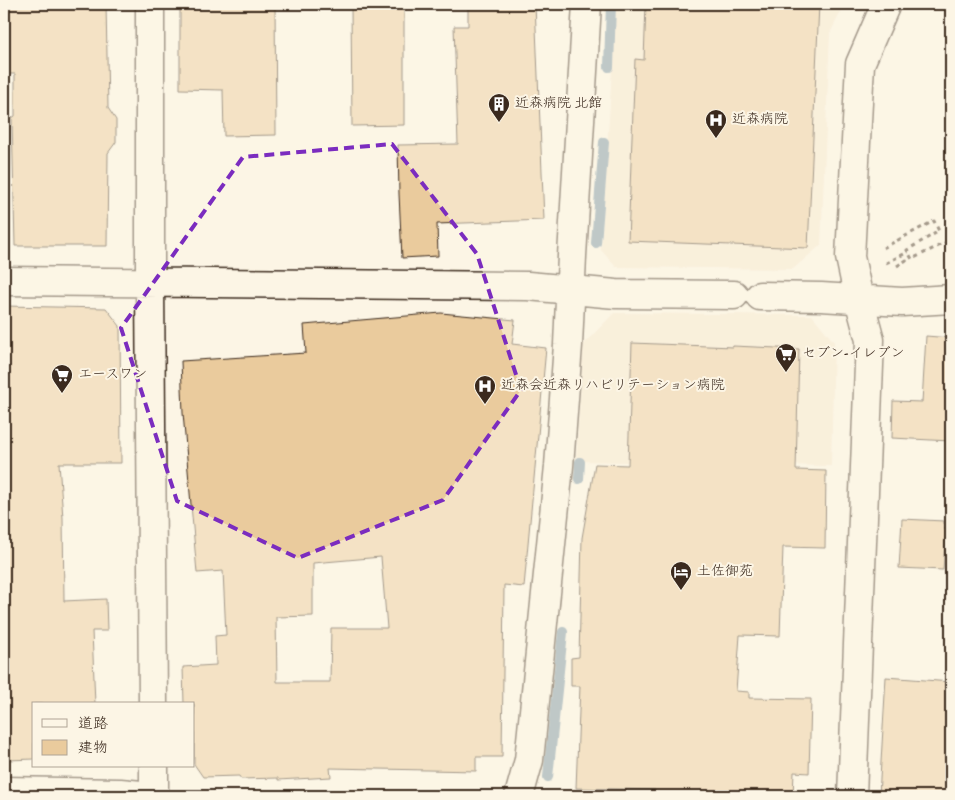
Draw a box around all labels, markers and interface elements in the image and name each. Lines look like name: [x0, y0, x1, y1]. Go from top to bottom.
building icon: 近森病院 北館: [487, 92, 511, 123]
place label: 近森病院 北館: [515, 96, 602, 113]
hospital icon: 近森病院: [704, 108, 728, 139]
place label: 近森病院: [732, 112, 788, 129]
supermarket icon: セブン-イレブン: [774, 342, 798, 373]
place label: セブン-イレブン: [802, 346, 904, 363]
supermarket icon: エースワン: [50, 363, 74, 394]
place label: エースワン: [78, 367, 147, 384]
hospital icon: 近森会近森リハビリテーション病院: [473, 374, 497, 405]
place label: 近森会近森リハビリテーション病院: [501, 378, 725, 395]
hotel icon: 土佐御苑: [669, 560, 693, 591]
place label: 土佐御苑: [697, 564, 753, 581]
legend: [32, 702, 195, 768]
text: 道路: [78, 716, 108, 734]
text: 建物: [78, 740, 108, 758]

